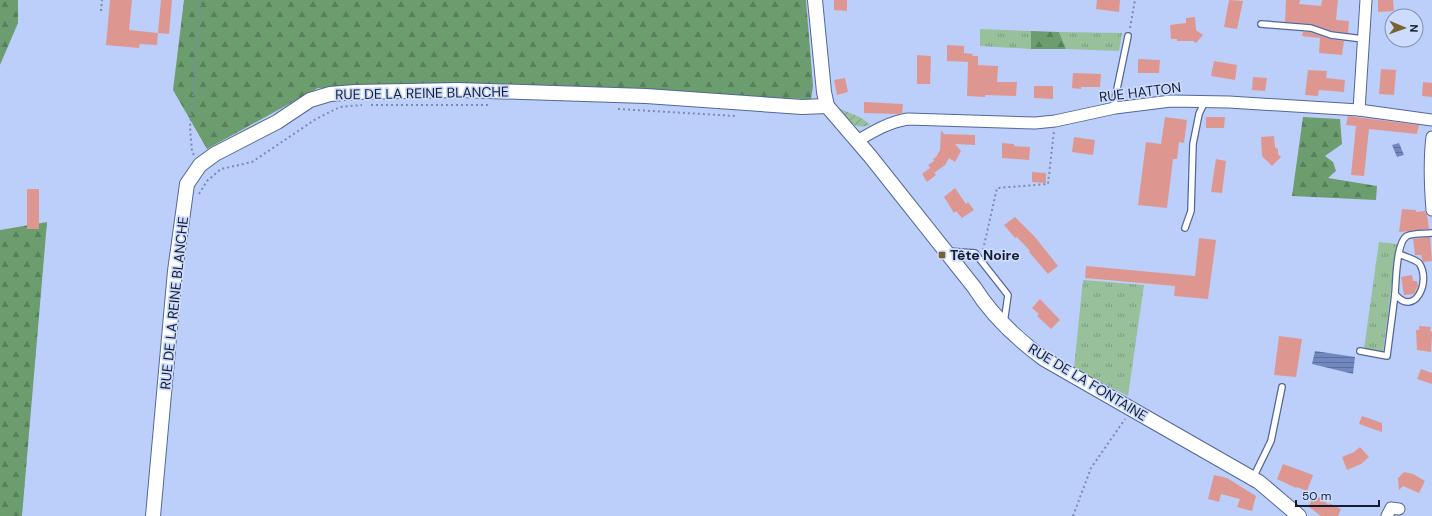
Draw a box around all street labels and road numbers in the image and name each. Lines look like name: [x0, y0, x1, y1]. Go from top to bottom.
street label: RUE HATTON: [1098, 78, 1182, 106]
street label: RUE DE LA REINE BLANCHE: [335, 82, 509, 104]
street label: RUE DE LA REINE BLANCHE: [156, 216, 192, 390]
street label: RUE DE LA FONTAINE: [1025, 339, 1151, 425]

